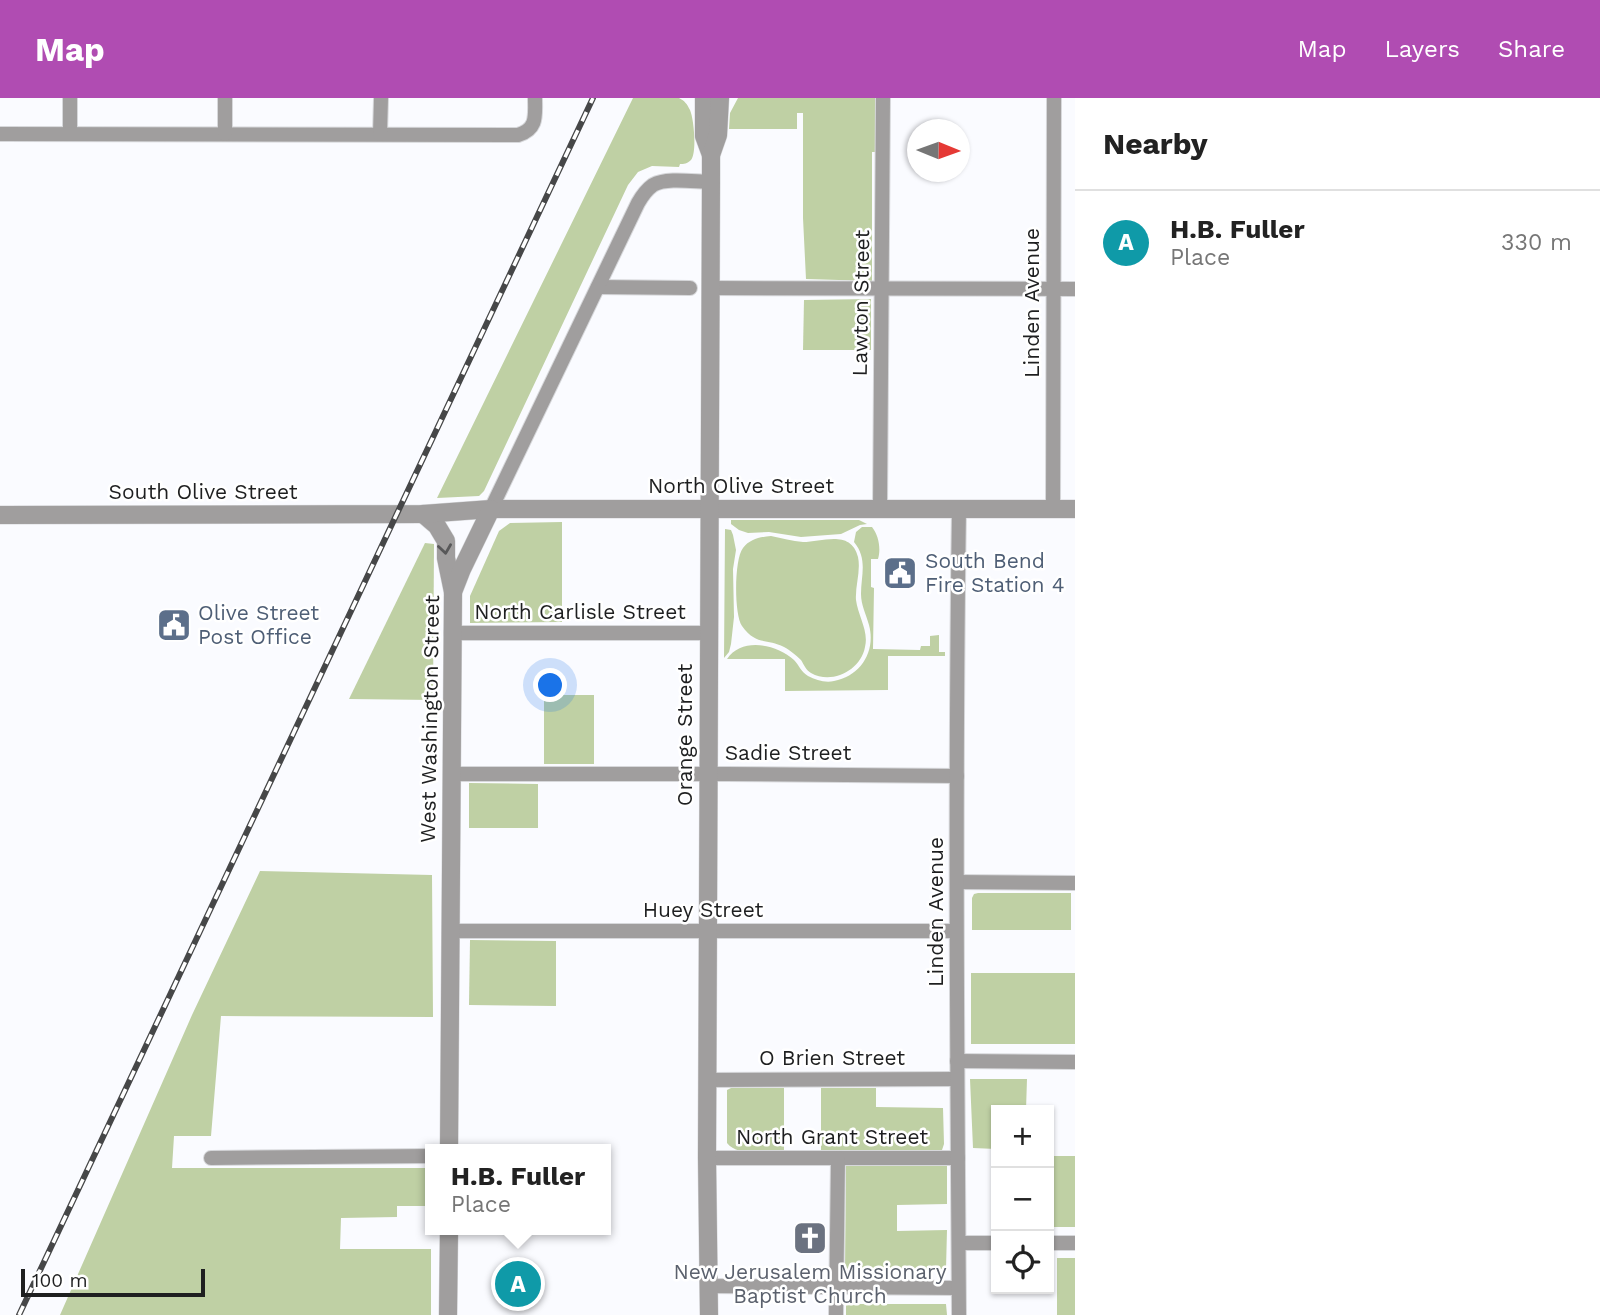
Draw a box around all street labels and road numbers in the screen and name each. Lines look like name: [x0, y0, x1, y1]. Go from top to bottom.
street label: Linden Avenue: [1019, 228, 1044, 378]
street label: Lawton Street: [847, 229, 874, 376]
street label: North Olive Street: [648, 473, 834, 498]
street label: South Olive Street: [108, 479, 298, 504]
street label: West Washington Street: [415, 595, 444, 843]
street label: North Carlisle Street: [474, 599, 686, 624]
street label: Orange Street: [672, 664, 697, 806]
street label: Sadie Street: [725, 740, 851, 765]
street label: Linden Avenue: [923, 837, 948, 987]
street label: Huey Street: [643, 897, 763, 922]
street label: O Brien Street: [759, 1045, 905, 1070]
street label: North Grant Street: [736, 1124, 928, 1149]

